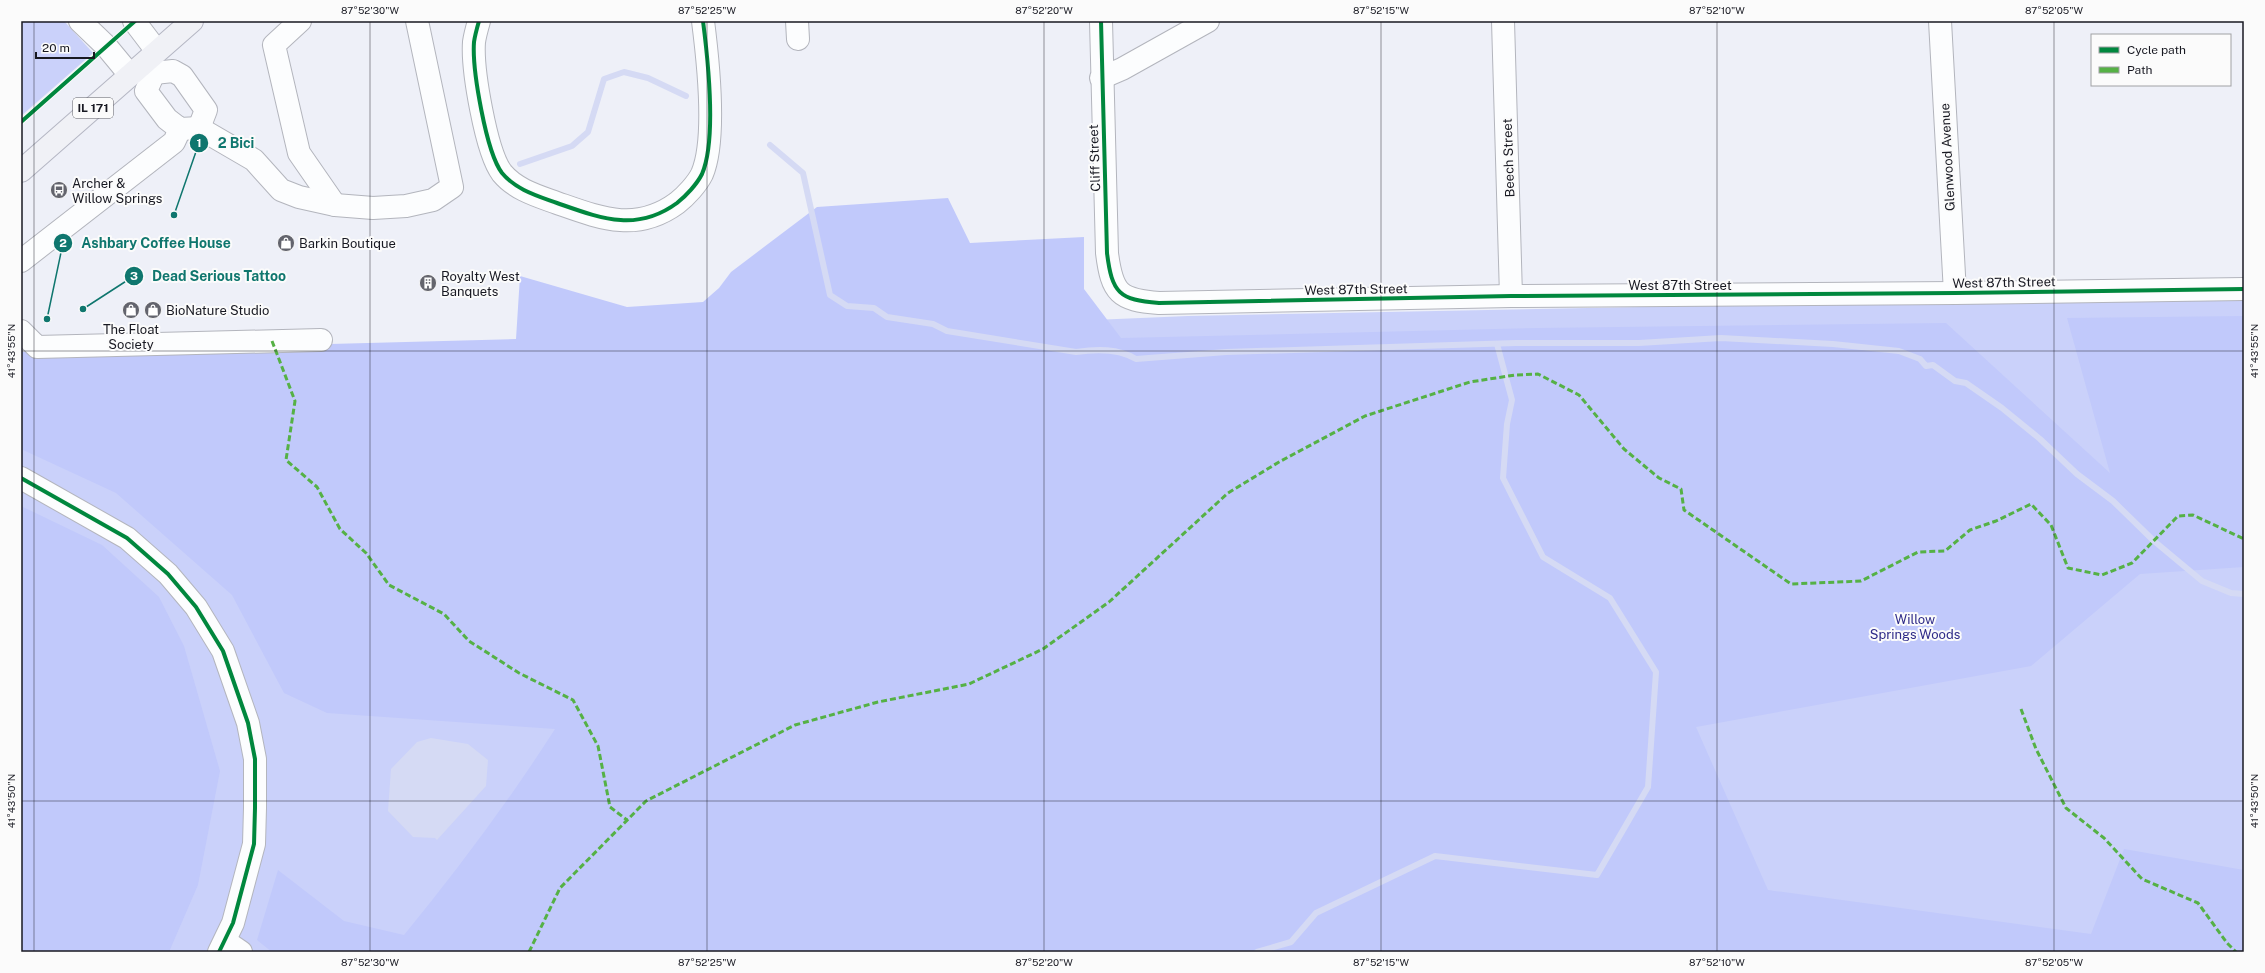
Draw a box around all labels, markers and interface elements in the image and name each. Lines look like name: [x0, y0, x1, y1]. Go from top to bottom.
text: 87°52'30"W: [341, 4, 399, 16]
text: 87°52'25"W: [678, 4, 736, 16]
text: 87°52'20"W: [1015, 4, 1073, 16]
text: 87°52'15"W: [1353, 4, 1409, 16]
text: 87°52'10"W: [1689, 4, 1745, 16]
text: 87°52'05"W: [2025, 4, 2084, 16]
scale bar: [36, 34, 94, 60]
legend: [2091, 34, 2231, 86]
text: 20 m: [42, 41, 70, 55]
text: Cycle path: [2127, 43, 2186, 57]
text: Path: [2127, 63, 2153, 77]
road number: IL 171: [73, 98, 113, 118]
street label: Glenwood Avenue: [1937, 103, 1958, 211]
street label: Beech Street: [1500, 118, 1517, 198]
street label: Cliff Street: [1086, 124, 1103, 192]
callout: 2 Bici: [189, 130, 262, 156]
text: 2 Bici: [218, 135, 254, 151]
text: 1: [196, 136, 202, 150]
place label: Archer & Willow Springs: [72, 176, 162, 206]
bus stop icon: Archer & Willow Springs: [49, 180, 69, 200]
callout: Ashbary Coffee House: [53, 230, 239, 256]
shop icon: Barkin Boutique: [276, 233, 296, 253]
text: Ashbary Coffee House: [81, 235, 231, 251]
text: 2: [59, 236, 67, 250]
place label: Barkin Boutique: [299, 236, 396, 251]
callout: Dead Serious Tattoo: [124, 263, 294, 289]
text: Dead Serious Tattoo: [152, 268, 286, 284]
text: 3: [130, 269, 138, 283]
place label: Royalty West Banquets: [441, 269, 520, 299]
building icon: Royalty West Banquets: [418, 273, 438, 293]
street label: West 87th Street: [1952, 274, 2056, 291]
street label: West 87th Street: [1628, 278, 1732, 293]
street label: West 87th Street: [1304, 281, 1408, 298]
shop icon: The Float Society: [121, 300, 141, 320]
shop icon: BioNature Studio: [143, 300, 163, 320]
place label: BioNature Studio: [166, 303, 269, 318]
place label: The Float Society: [103, 322, 159, 352]
text: 41°43'55"N: [5, 324, 17, 378]
text: 41°43'55"N: [2248, 324, 2260, 378]
park label: Willow Springs Woods: [1870, 612, 1960, 642]
text: 41°43'50"N: [5, 774, 17, 828]
text: 41°43'50"N: [2248, 774, 2260, 828]
text: 87°52'30"W: [341, 956, 399, 968]
text: 87°52'25"W: [678, 956, 736, 968]
text: 87°52'20"W: [1015, 956, 1073, 968]
text: 87°52'15"W: [1353, 956, 1409, 968]
text: 87°52'10"W: [1689, 956, 1745, 968]
text: 87°52'05"W: [2025, 956, 2084, 968]

